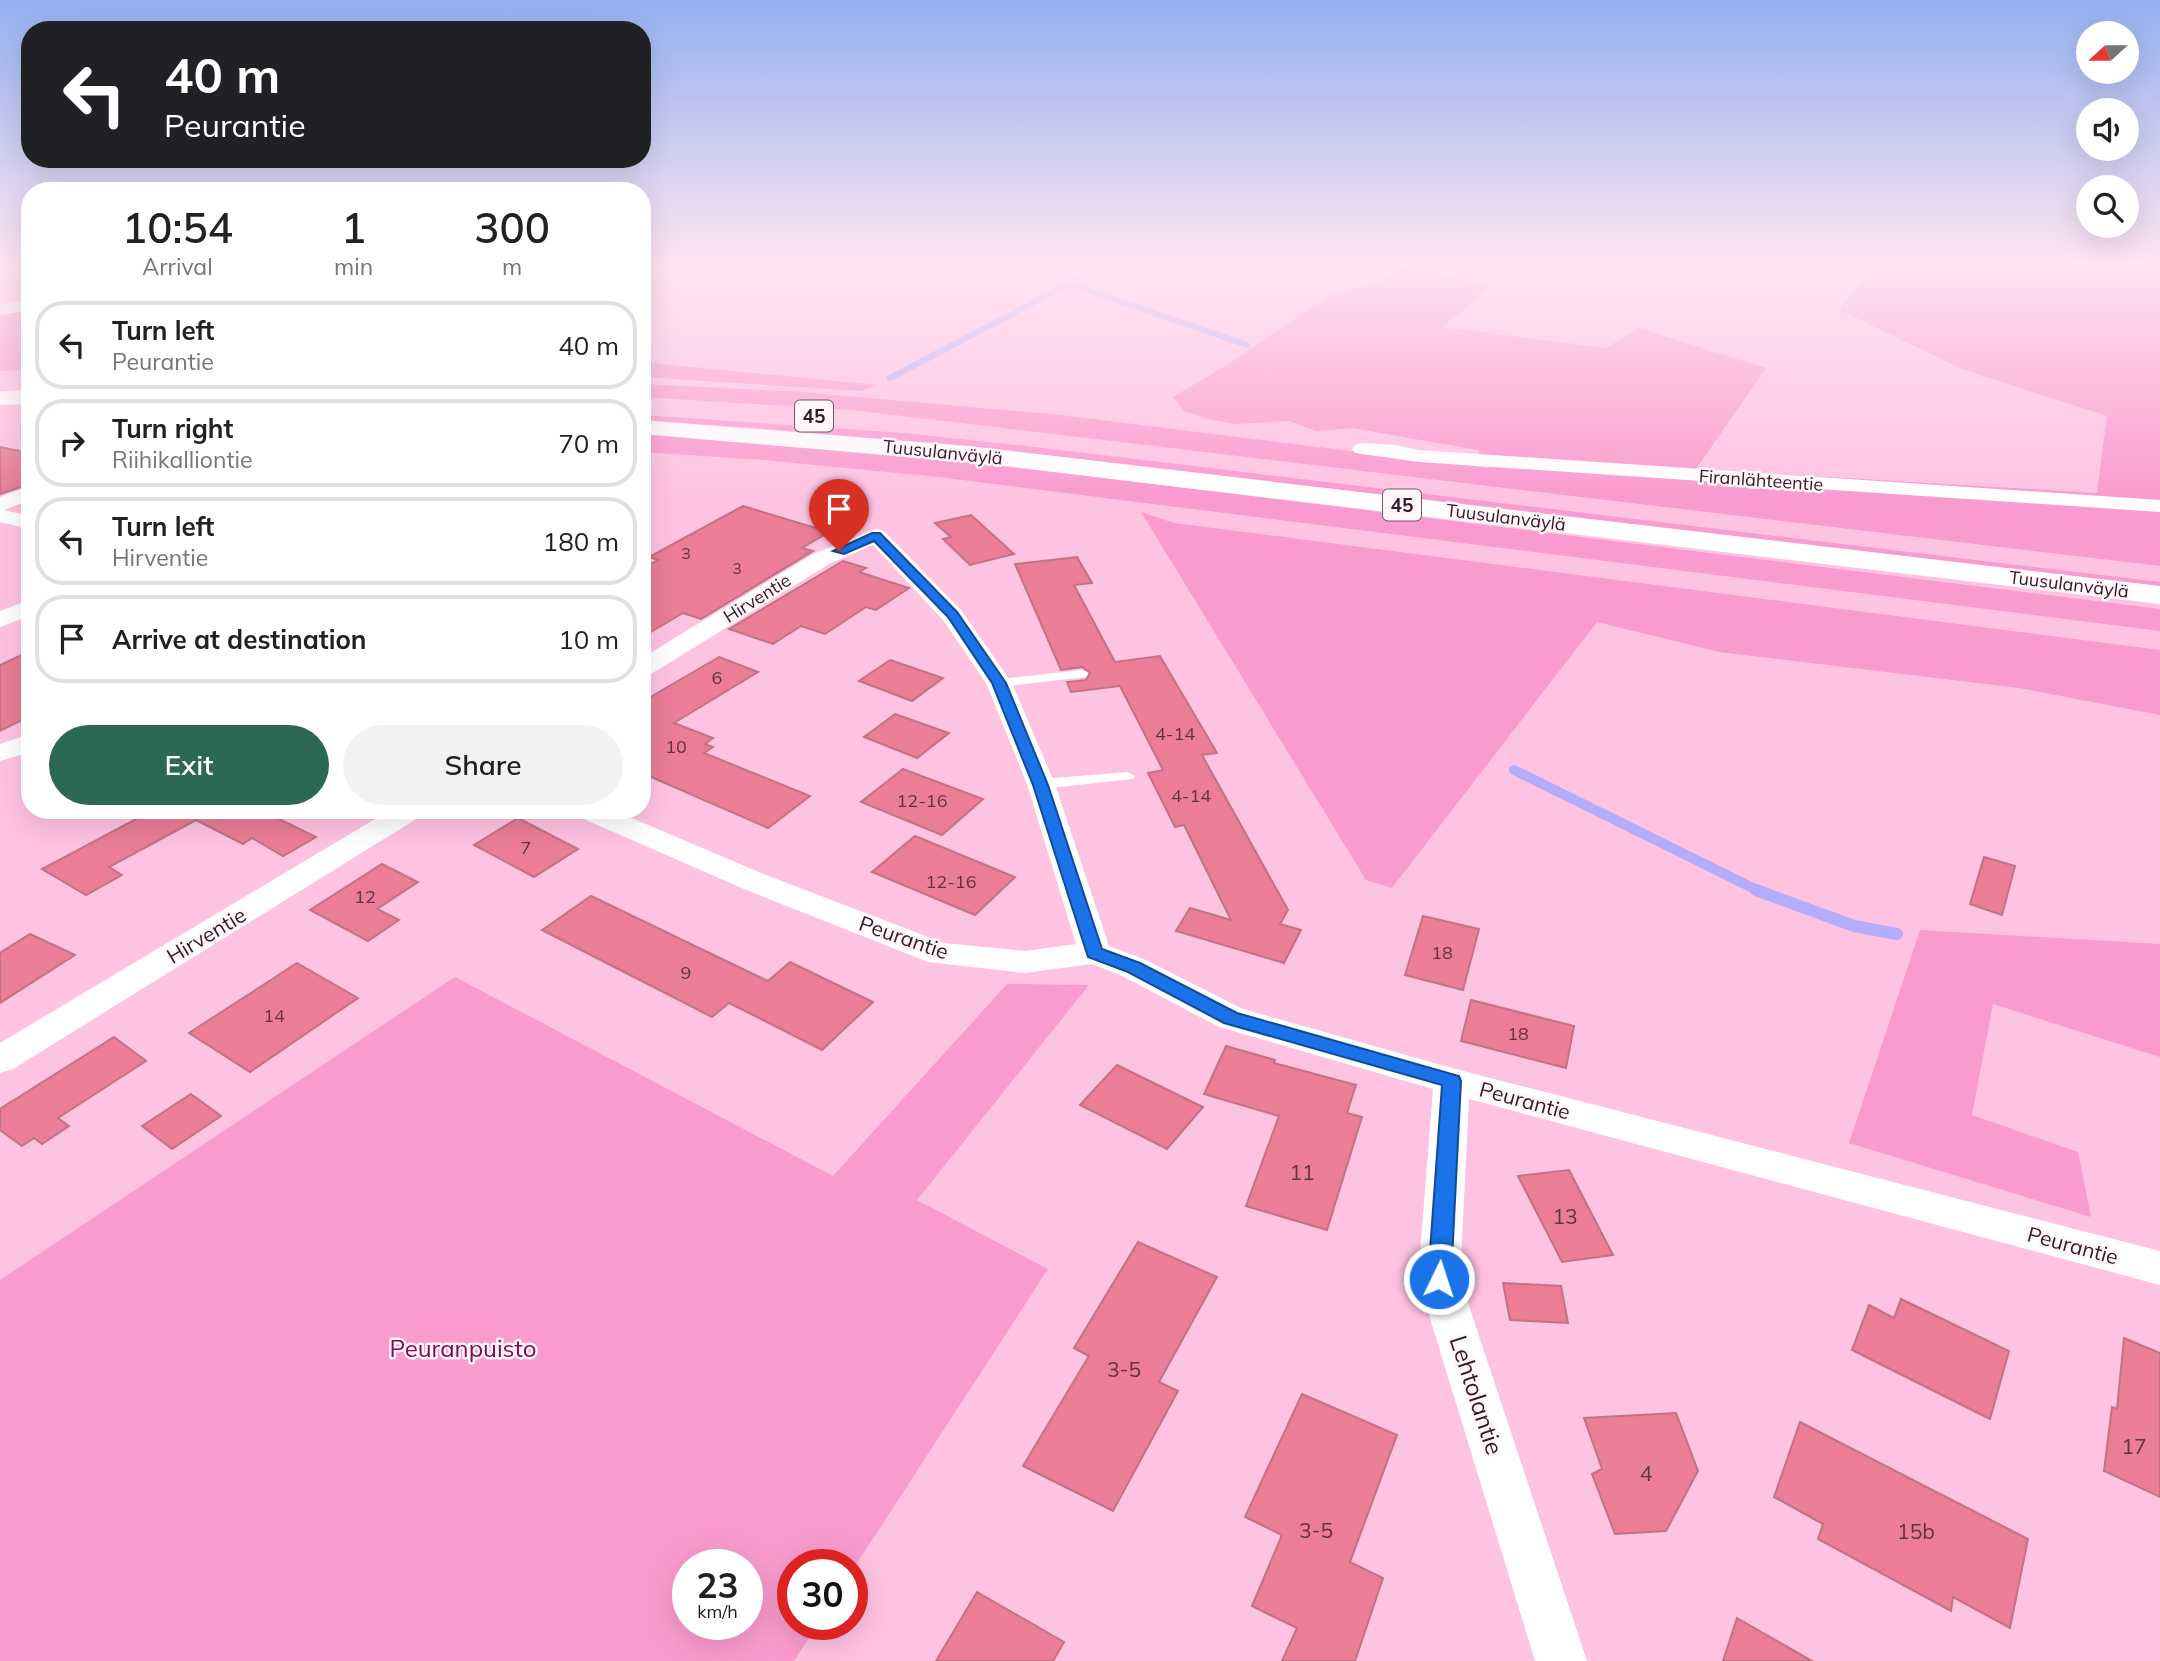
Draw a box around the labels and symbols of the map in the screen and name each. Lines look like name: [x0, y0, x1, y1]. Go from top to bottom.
north arrow: [2076, 21, 2138, 84]
road number: 45: [795, 400, 833, 432]
street label: Tuusulanväylä: [882, 434, 1004, 470]
street label: Firanlähteentie: [1698, 464, 1824, 496]
pin: [809, 479, 869, 551]
road number: 45: [1383, 490, 1421, 520]
street label: Tuusulanväylä: [1445, 498, 1567, 536]
house number: 3: [681, 543, 691, 563]
house number: 3: [732, 558, 742, 578]
street label: Tuusulanväylä: [2008, 565, 2130, 603]
street label: Hirventie: [719, 568, 795, 628]
house number: 6: [712, 666, 722, 689]
house number: 4-14: [1155, 722, 1195, 745]
house number: 10: [665, 735, 687, 758]
house number: 4-14: [1171, 784, 1211, 807]
house number: 12-16: [897, 789, 947, 812]
house number: 7: [521, 836, 531, 859]
house number: 12-16: [926, 870, 976, 893]
house number: 12: [354, 885, 376, 908]
street label: Hirventie: [162, 901, 250, 969]
street label: Peurantie: [856, 910, 952, 964]
house number: 18: [1431, 941, 1453, 964]
house number: 9: [681, 961, 691, 984]
house number: 14: [263, 1004, 285, 1027]
house number: 18: [1507, 1022, 1529, 1045]
street label: Peurantie: [1477, 1075, 1573, 1125]
house number: 11: [1289, 1159, 1315, 1185]
house number: 13: [1552, 1203, 1578, 1229]
street label: Peurantie: [2025, 1220, 2121, 1270]
position arrow: [1402, 1242, 1476, 1316]
street label: Lehtolantie: [1444, 1332, 1510, 1458]
park label: Peuranpuisto: [390, 1333, 536, 1363]
house number: 3-5: [1107, 1356, 1141, 1382]
house number: 17: [2121, 1433, 2147, 1459]
house number: 4: [1640, 1460, 1653, 1486]
house number: 3-5: [1299, 1517, 1333, 1543]
house number: 15b: [1897, 1518, 1935, 1544]
speed limit sign: 30: [777, 1549, 868, 1640]

